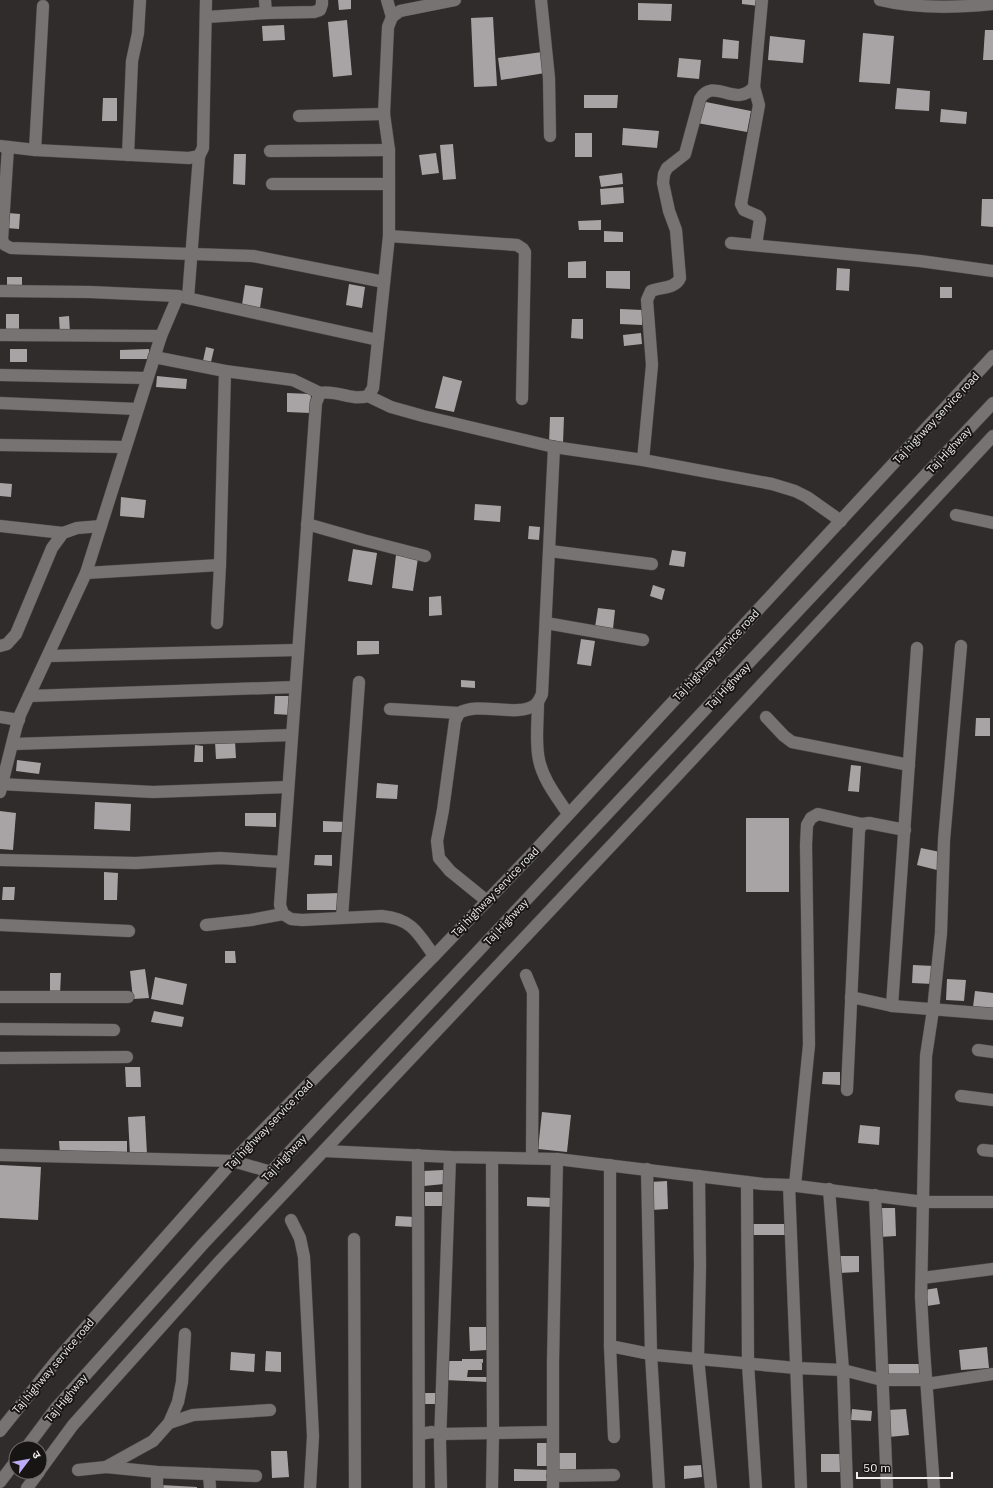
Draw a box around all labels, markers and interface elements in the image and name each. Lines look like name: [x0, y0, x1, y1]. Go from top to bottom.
street label: Taj highway service road: [890, 369, 982, 467]
street label: Taj Highway: [924, 423, 975, 476]
street label: Taj highway service road: [670, 606, 762, 704]
street label: Taj Highway: [703, 659, 754, 712]
street label: Taj highway service road: [448, 844, 542, 940]
street label: Taj Highway: [481, 895, 532, 948]
street label: Taj highway service road: [222, 1077, 316, 1173]
street label: Taj Highway: [259, 1131, 310, 1184]
street label: Taj highway service road: [9, 1315, 97, 1417]
street label: Taj Highway: [42, 1371, 91, 1425]
north arrow: [8, 1440, 48, 1480]
text: उ: [29, 1448, 44, 1462]
scale bar: [857, 1454, 952, 1480]
text: 50 m: [863, 1460, 891, 1475]

